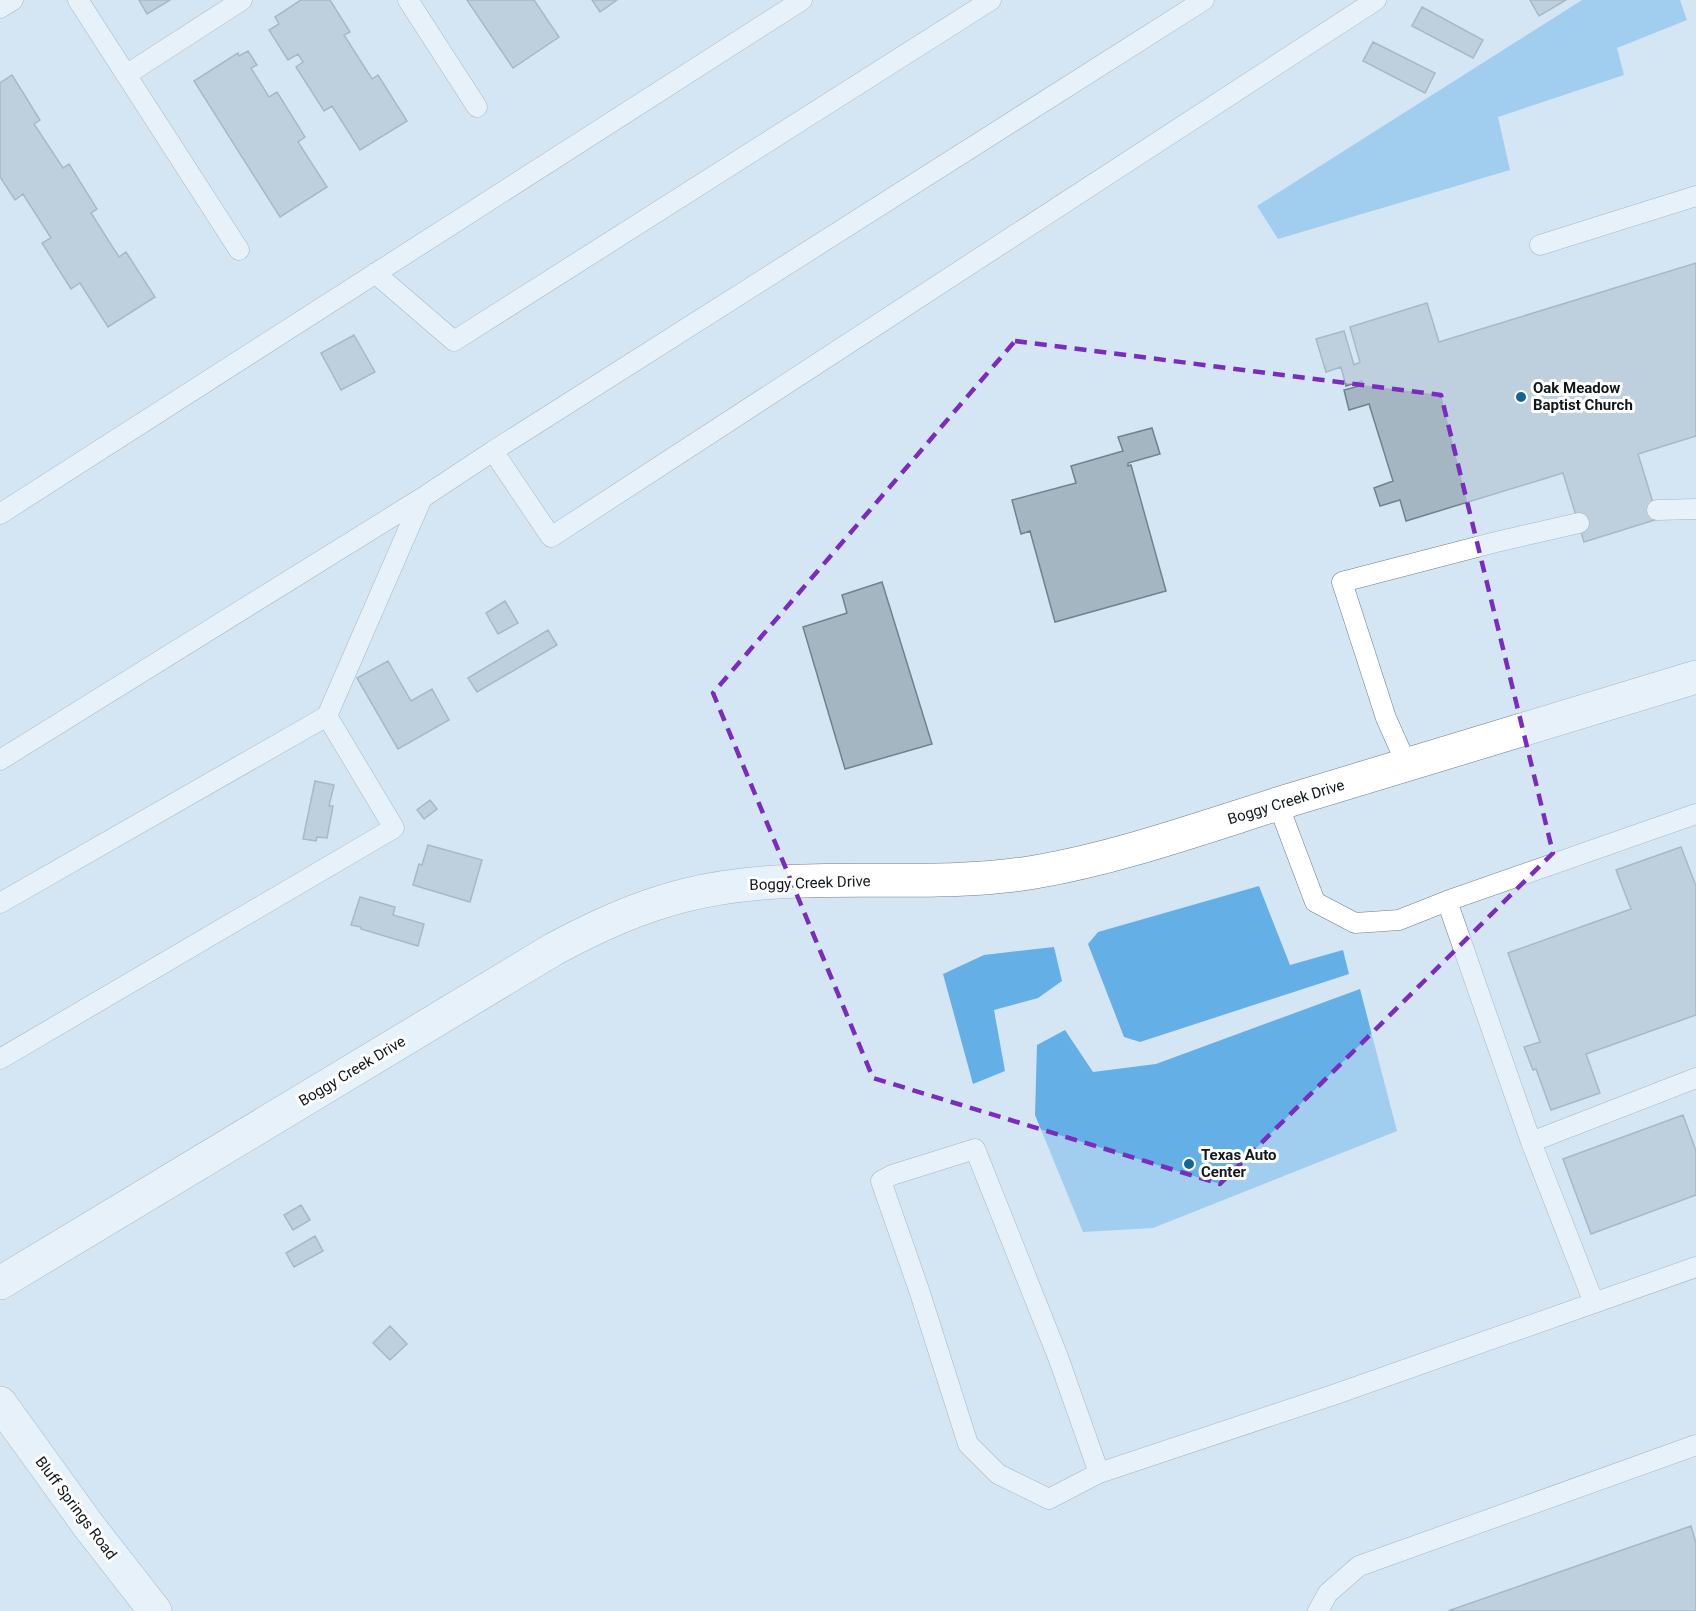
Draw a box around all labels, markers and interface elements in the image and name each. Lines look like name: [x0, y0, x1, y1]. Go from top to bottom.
place label: Oak Meadow Baptist Church: [1533, 379, 1633, 414]
marker: Oak Meadow Baptist Church: [1514, 390, 1528, 404]
street label: Boggy Creek Drive: [1225, 776, 1347, 828]
street label: Boggy Creek Drive: [749, 872, 871, 894]
street label: Boggy Creek Drive: [295, 1032, 409, 1110]
place label: Texas Auto Center: [1201, 1146, 1277, 1181]
marker: Texas Auto Center: [1182, 1157, 1196, 1171]
street label: Bluff Springs Road: [31, 1453, 121, 1563]

